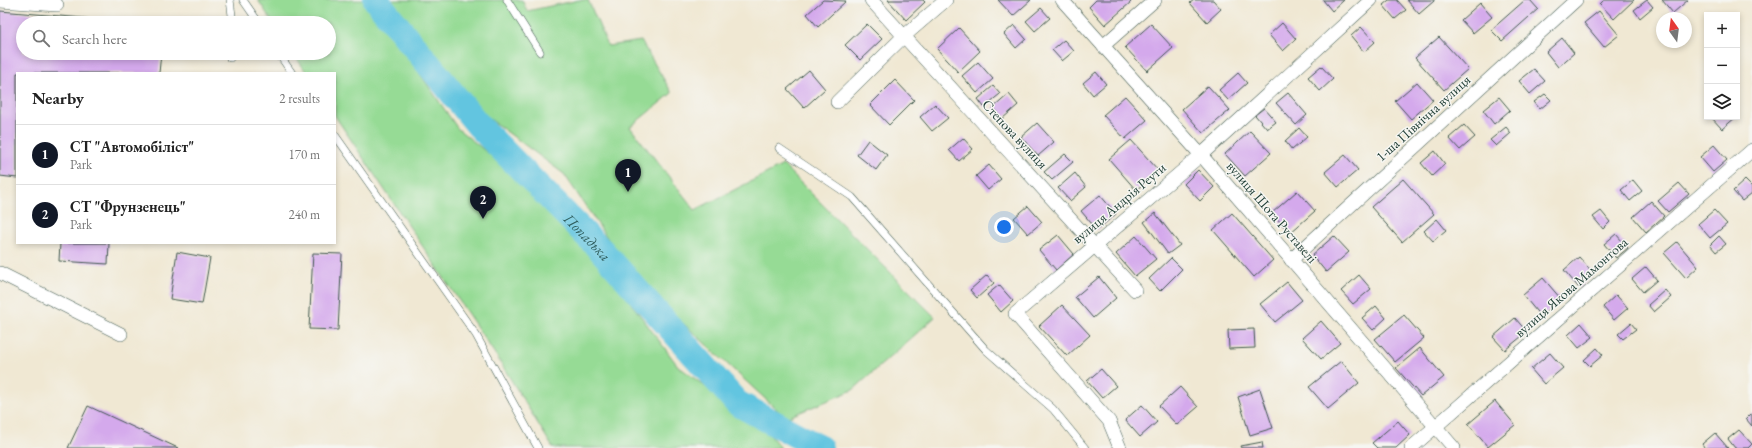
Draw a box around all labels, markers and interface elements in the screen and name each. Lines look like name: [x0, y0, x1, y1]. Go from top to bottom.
north arrow: [1656, 12, 1692, 48]
map controls: [1704, 12, 1740, 120]
button: +: [1704, 12, 1740, 48]
search box: [16, 16, 336, 60]
icon: search: [30, 27, 52, 49]
text: Search here: [62, 29, 127, 48]
button: −: [1704, 48, 1740, 84]
street label: 1-ша Північна вулиця: [1372, 71, 1474, 165]
button: layers: [1704, 84, 1740, 120]
text: Nearby: [32, 87, 84, 109]
text: 2 results: [279, 90, 320, 107]
street label: Степова вулиця: [978, 95, 1052, 173]
text: СТ "Автомобіліст": [70, 137, 194, 156]
text: 1: [42, 146, 48, 163]
text: 170 m: [289, 146, 320, 163]
text: Park: [70, 156, 92, 173]
street label: вулиця Шота Руставелі: [1223, 157, 1322, 267]
street label: вулиця Андрія Реути: [1068, 158, 1170, 247]
pin: 1: [615, 159, 641, 192]
pin: 2: [470, 186, 496, 219]
text: СТ "Фрунзенець": [70, 197, 186, 216]
text: 2: [42, 206, 48, 223]
text: 240 m: [289, 206, 320, 223]
water label: Попадька: [560, 208, 615, 265]
text: Park: [70, 216, 92, 233]
your location: [994, 217, 1014, 237]
street label: вулиця Якова Мамонтова: [1511, 233, 1632, 341]

